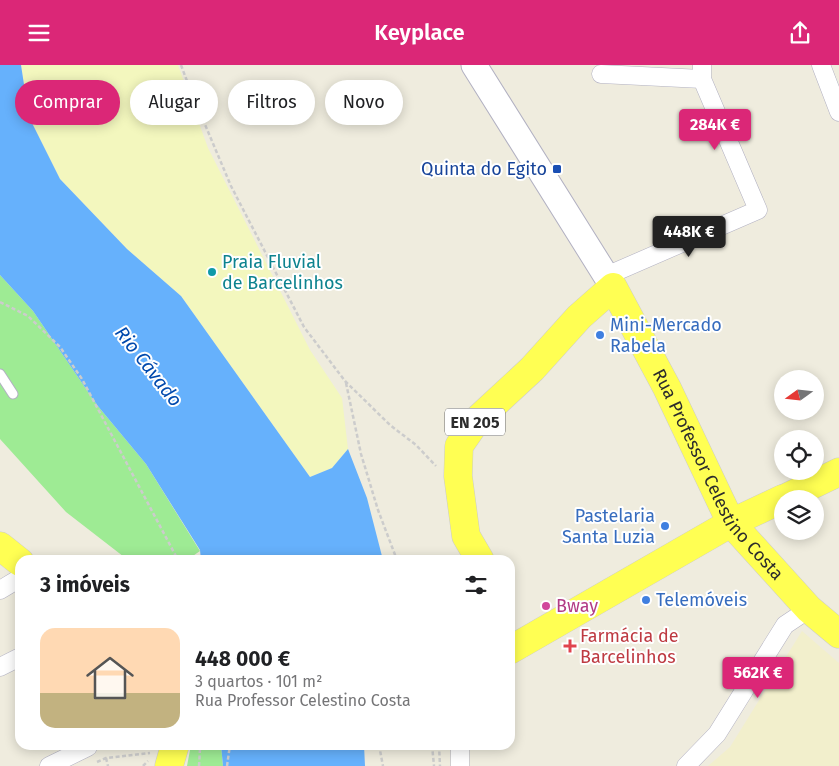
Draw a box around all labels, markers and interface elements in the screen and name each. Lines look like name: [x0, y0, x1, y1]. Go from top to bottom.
icon: menu: [25, 19, 53, 47]
text: Keyplace: [374, 19, 465, 46]
icon: share: [786, 19, 814, 47]
chip: Comprar: [15, 80, 120, 125]
chip: Alugar: [130, 80, 218, 125]
chip: Filtros: [228, 80, 315, 125]
chip: Novo: [325, 80, 403, 125]
pin: 284K €: [674, 109, 756, 151]
text: 284K €: [690, 115, 740, 134]
place label: Quinta do Egito: [421, 158, 547, 180]
marker: Quinta do Egito: [551, 163, 563, 175]
pin: 448K €: [648, 215, 730, 258]
text: 448K €: [664, 222, 714, 241]
place label: Praia Fluvial de Barcelinhos: [222, 251, 343, 294]
marker: Praia Fluvial de Barcelinhos: [206, 266, 218, 278]
place label: Mini-Mercado Rabela: [610, 314, 722, 357]
water label: Rio Cávado: [110, 322, 187, 411]
marker: Mini-Mercado Rabela: [594, 329, 606, 341]
street label: Rua Professor Celestino Costa: [648, 365, 788, 585]
north arrow: [774, 370, 824, 420]
map controls: [774, 370, 824, 540]
road number: EN 205: [445, 409, 505, 436]
button: locate: [774, 430, 824, 480]
button: layers: [774, 490, 824, 540]
place label: Pastelaria Santa Luzia: [562, 505, 655, 548]
marker: Pastelaria Santa Luzia: [659, 520, 671, 532]
icon: filters: [462, 571, 490, 599]
text: 3 imóveis: [40, 572, 130, 598]
place label: Telemóveis: [656, 589, 747, 611]
marker: Telemóveis: [640, 594, 652, 606]
place label: Bway: [556, 595, 598, 617]
marker: Bway: [540, 600, 552, 612]
place label: Farmácia de Barcelinhos: [580, 625, 679, 668]
marker: Farmácia de Barcelinhos: [564, 640, 576, 652]
text: 448 000 €: [195, 646, 290, 672]
icon: home: [80, 648, 140, 708]
pin: 562K €: [717, 657, 799, 699]
text: 562K €: [733, 663, 783, 682]
text: 3 quartos · 101 m²: [195, 672, 322, 691]
text: Rua Professor Celestino Costa: [195, 691, 411, 710]

